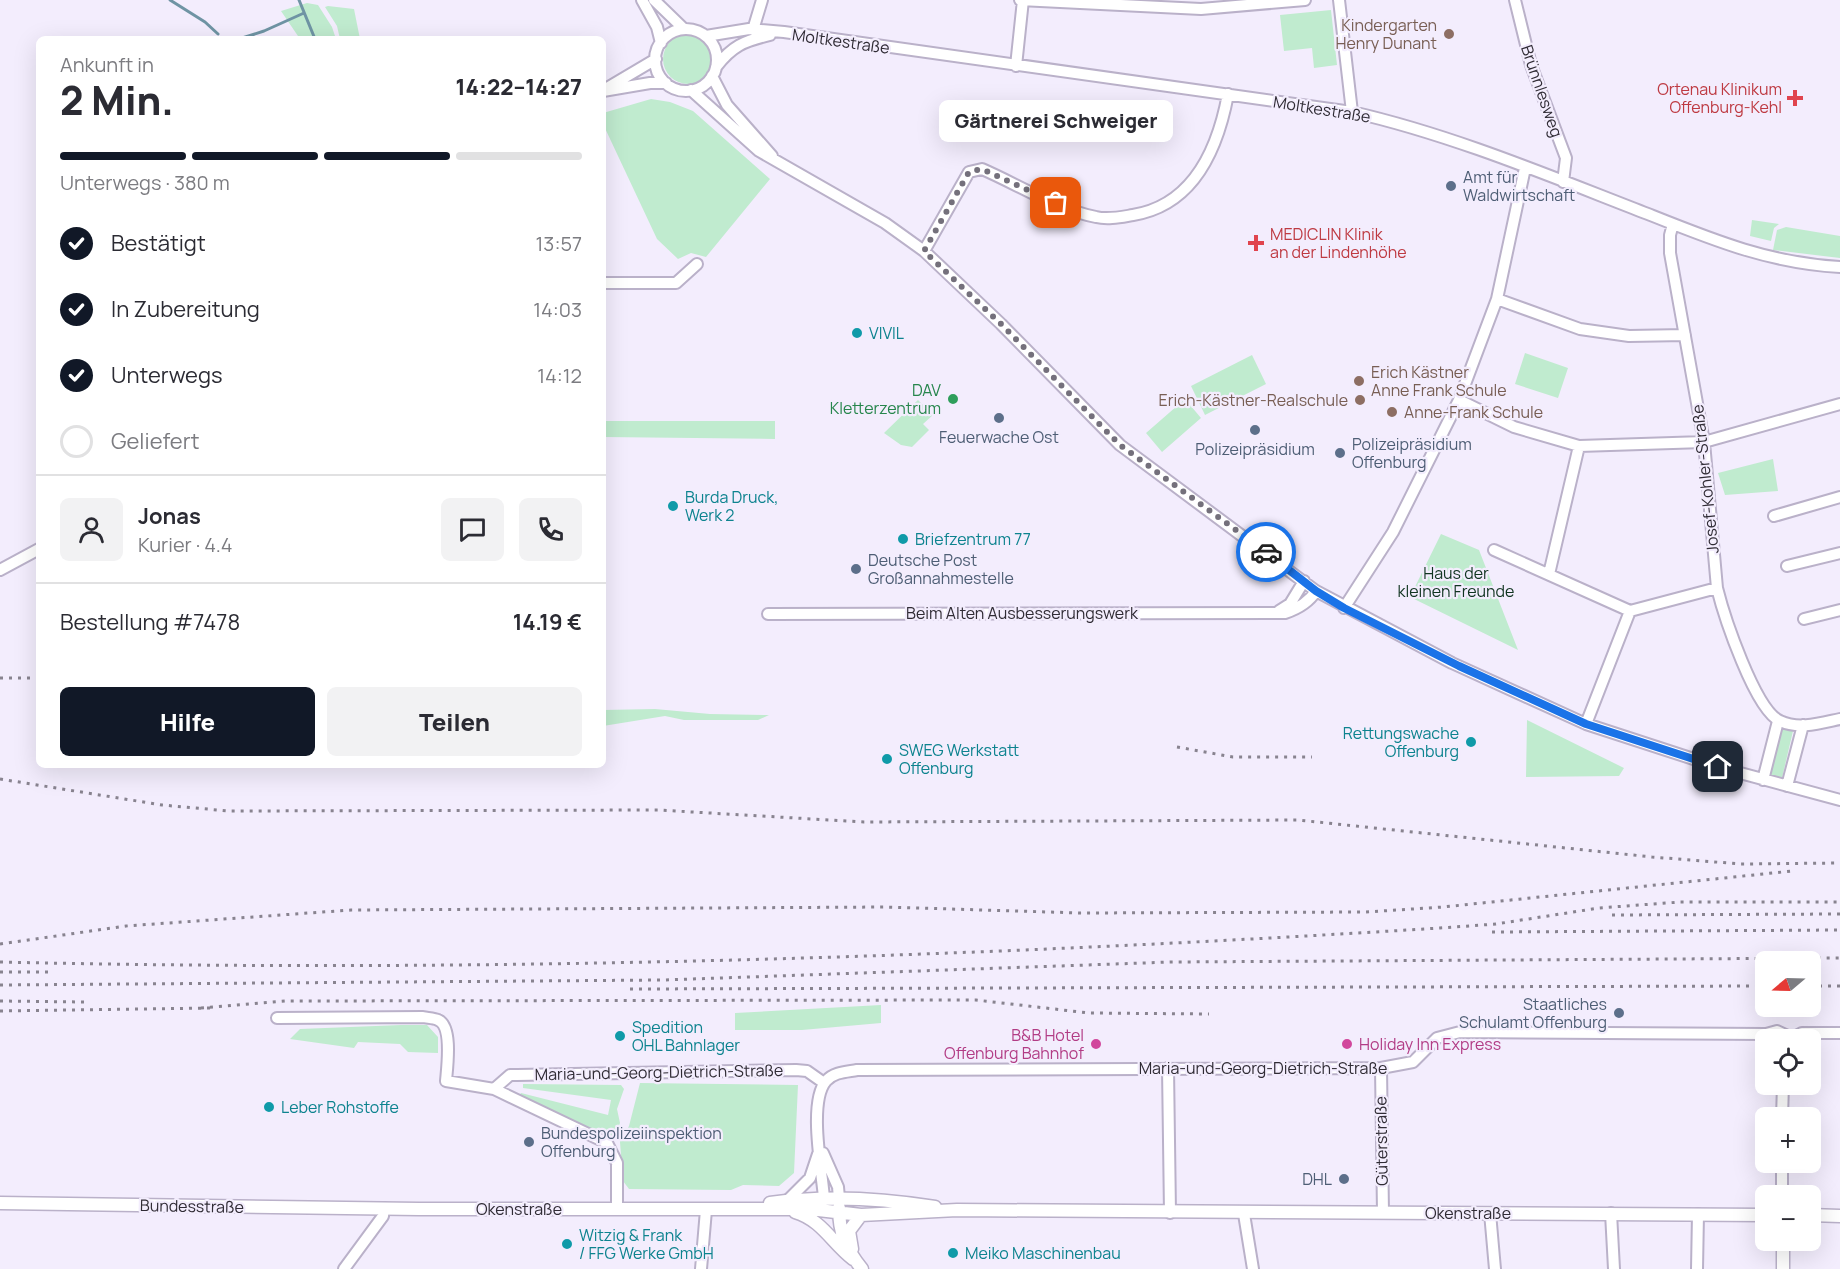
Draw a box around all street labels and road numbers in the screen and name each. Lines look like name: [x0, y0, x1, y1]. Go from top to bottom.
street label: Moltkestraße: [791, 23, 891, 59]
street label: Brünnlesweg: [1516, 42, 1568, 140]
street label: Moltkestraße: [1272, 90, 1372, 128]
street label: Josef-Kohler-Straße: [1686, 403, 1724, 555]
street label: Beim Alten Ausbesserungswerk: [906, 602, 1139, 624]
street label: Maria-und-Georg-Dietrich-Straße: [1139, 1057, 1387, 1079]
street label: Maria-und-Georg-Dietrich-Straße: [534, 1059, 784, 1085]
street label: Güterstraße: [1369, 1096, 1393, 1186]
street label: Bundesstraße: [140, 1194, 244, 1218]
street label: Okenstraße: [476, 1198, 562, 1220]
street label: Okenstraße: [1425, 1202, 1511, 1224]

